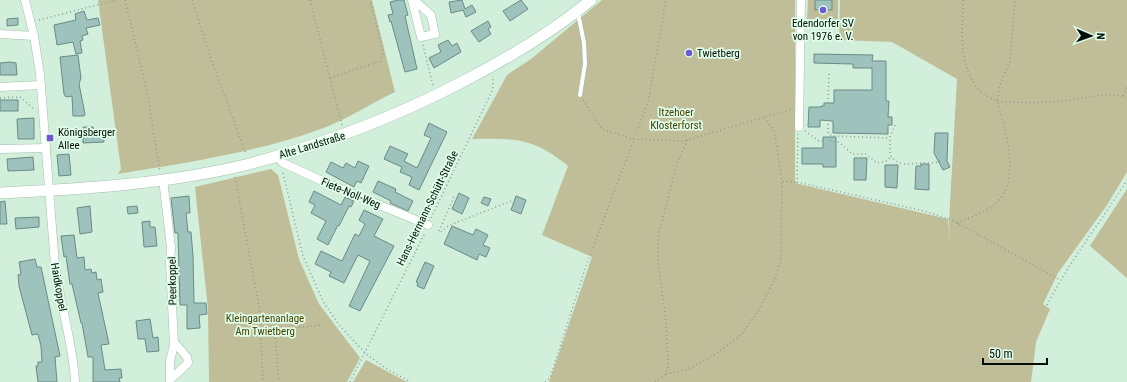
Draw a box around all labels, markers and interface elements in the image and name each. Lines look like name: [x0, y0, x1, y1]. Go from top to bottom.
marker: Edendorfer SV von 1976 e. V.: [818, 5, 828, 15]
north arrow: [1071, 16, 1111, 56]
place label: Edendorfer SV von 1976 e. V.: [792, 17, 854, 43]
text: N: [1094, 33, 1107, 40]
place label: Twietberg: [697, 47, 740, 60]
marker: Twietberg: [684, 48, 694, 58]
park label: Itzehoer Klosterforst: [650, 106, 702, 132]
place label: Königsberger Allee: [58, 126, 116, 152]
street label: Alte Landstraße: [277, 129, 347, 162]
marker: Königsberger Allee: [45, 133, 55, 143]
street label: Hans-Hermann-Schütt-Straße: [394, 149, 461, 268]
street label: Fiete-Noll-Weg: [319, 175, 382, 212]
street label: Peerkoppel: [166, 257, 179, 305]
street label: Haidkoppel: [48, 262, 69, 312]
park label: Kleingartenanlage Am Twietberg: [226, 312, 304, 338]
scale bar: [983, 340, 1047, 366]
text: 50 m: [989, 347, 1013, 361]

